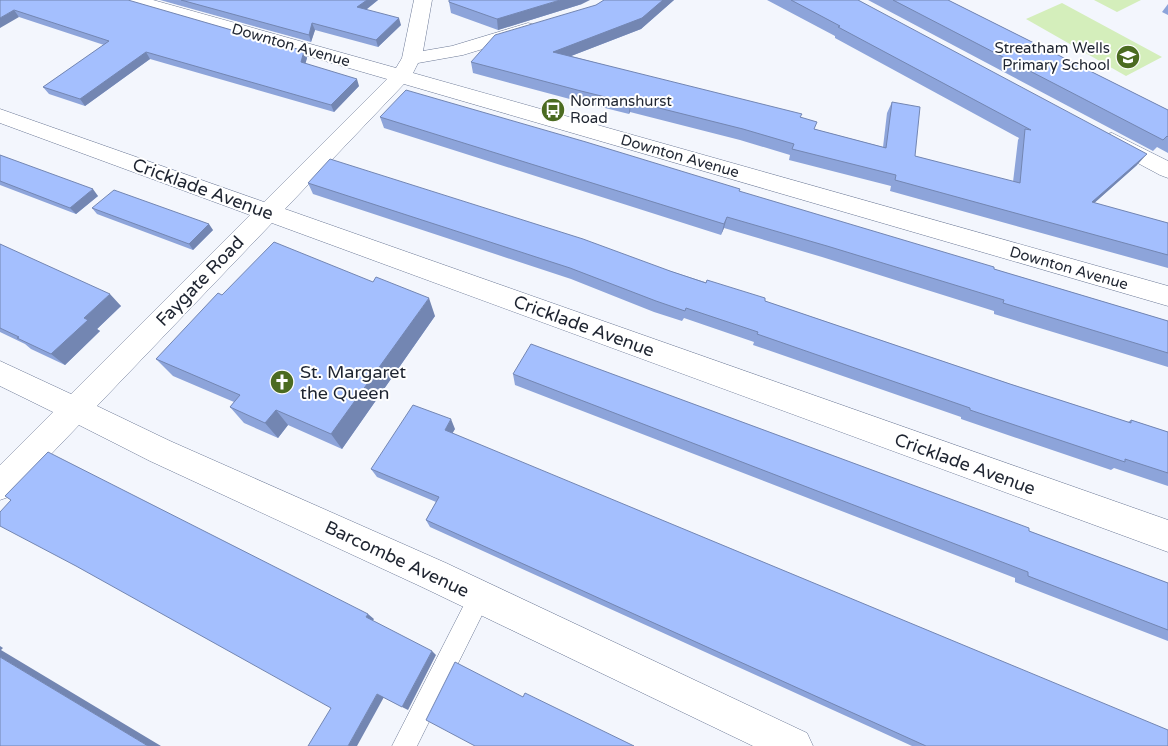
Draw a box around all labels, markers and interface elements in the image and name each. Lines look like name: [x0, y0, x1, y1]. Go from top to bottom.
street label: Downton Avenue: [230, 19, 352, 71]
place label: Streatham Wells Primary School: [994, 39, 1110, 74]
school or university icon: Streatham Wells Primary School: [1115, 44, 1141, 70]
place label: Normanshurst Road: [570, 92, 672, 127]
bus stop icon: Normanshurst Road: [540, 97, 566, 123]
street label: Downton Avenue: [619, 130, 741, 182]
street label: Cricklade Avenue: [130, 153, 276, 225]
street label: Faygate Road: [151, 231, 249, 331]
street label: Downton Avenue: [1008, 242, 1130, 294]
street label: Cricklade Avenue: [511, 290, 657, 362]
place label: St. Margaret the Queen: [300, 361, 406, 404]
church icon: St. Margaret the Queen: [269, 369, 295, 395]
street label: Cricklade Avenue: [892, 428, 1038, 500]
street label: Barcombe Avenue: [321, 516, 473, 602]

